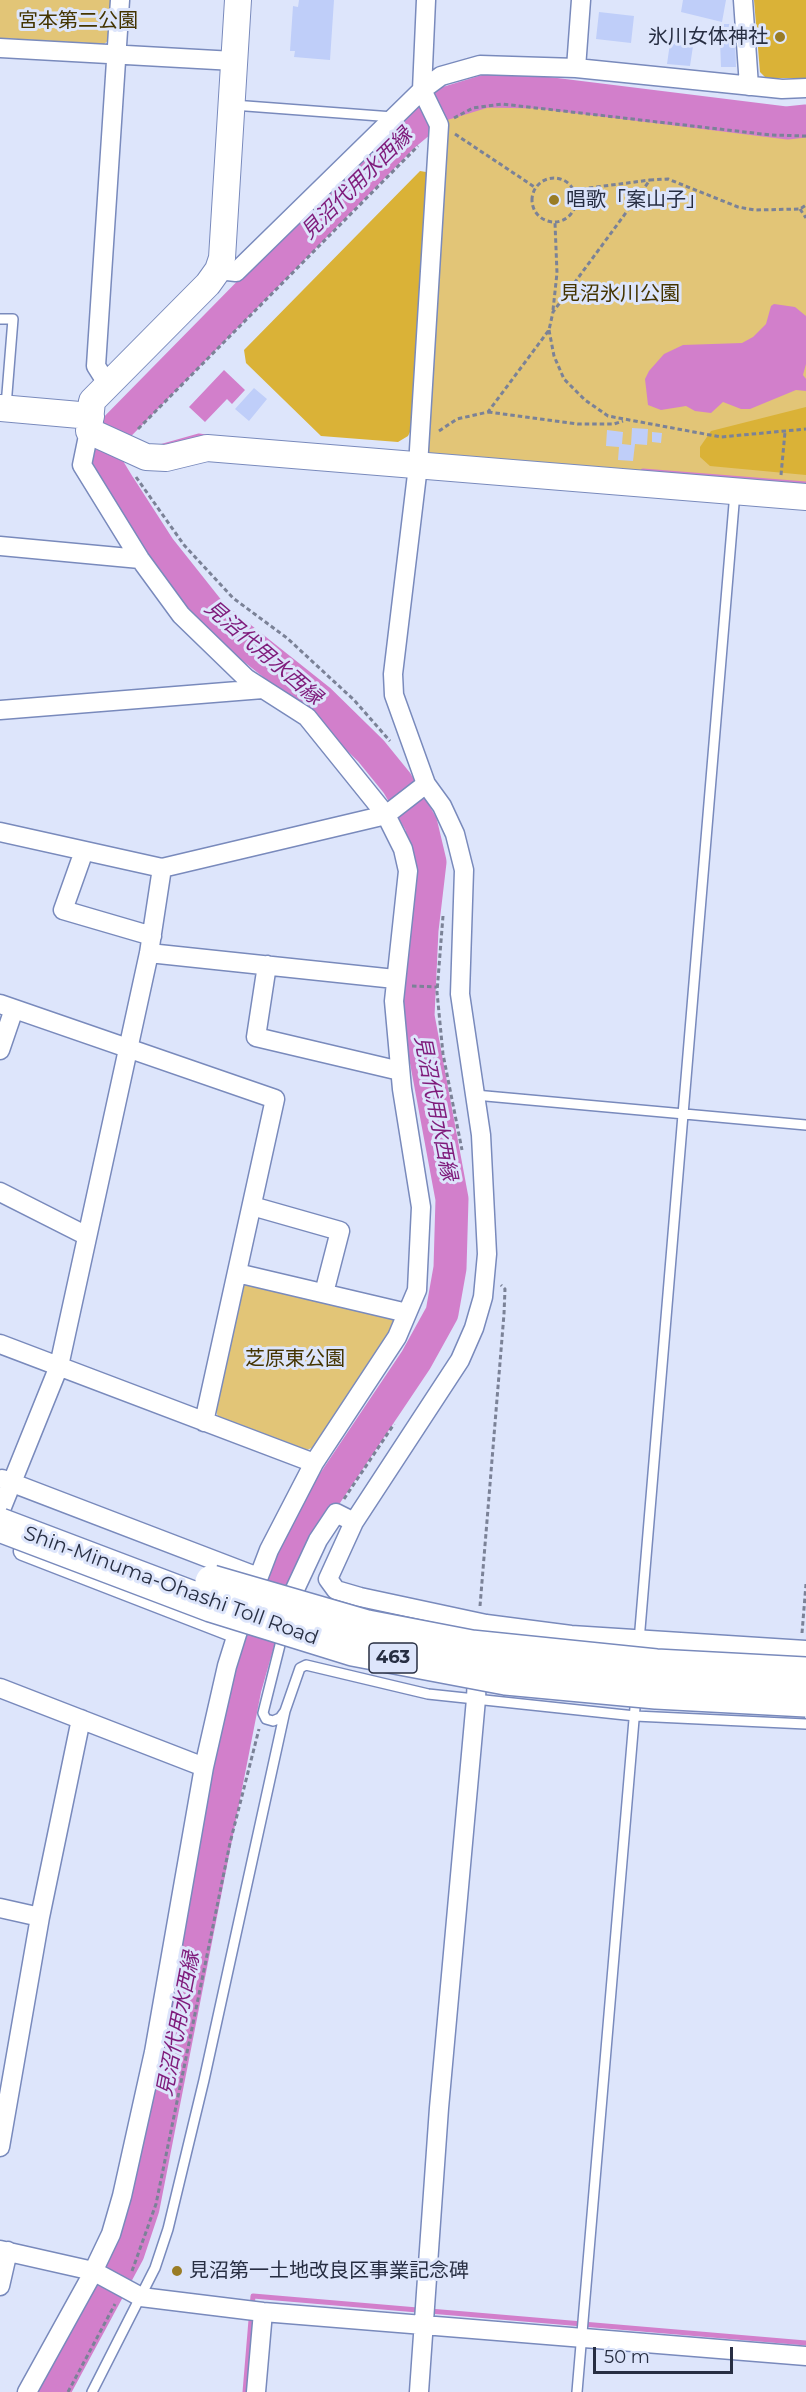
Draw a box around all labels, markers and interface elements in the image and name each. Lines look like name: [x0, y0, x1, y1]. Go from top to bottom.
park label: 宮本第二公園: [18, 9, 138, 33]
place label: 氷川女体神社: [648, 25, 768, 49]
marker: 氷川女体神社: [773, 30, 787, 44]
water label: 見沼代用水西縁: [296, 123, 418, 245]
place label: 唱歌「案山子」: [566, 188, 706, 212]
marker: 唱歌「案山子」: [547, 193, 561, 207]
park label: 見沼氷川公園: [560, 282, 680, 306]
water label: 見沼代用水西縁: [199, 595, 327, 711]
water label: 見沼代用水西縁: [409, 1033, 461, 1183]
park label: 芝原東公園: [245, 1347, 345, 1371]
street label: Shin-Minuma-Ohashi Toll Road: [20, 1521, 322, 1651]
road number: 463: [369, 1643, 417, 1673]
water label: 見沼代用水西縁: [153, 1949, 205, 2099]
place label: 見沼第一土地改良区事業記念碑: [189, 2259, 469, 2283]
marker: 見沼第一土地改良区事業記念碑: [170, 2264, 184, 2278]
scale bar: [596, 2335, 736, 2373]
text: 50 m: [604, 2346, 650, 2368]

